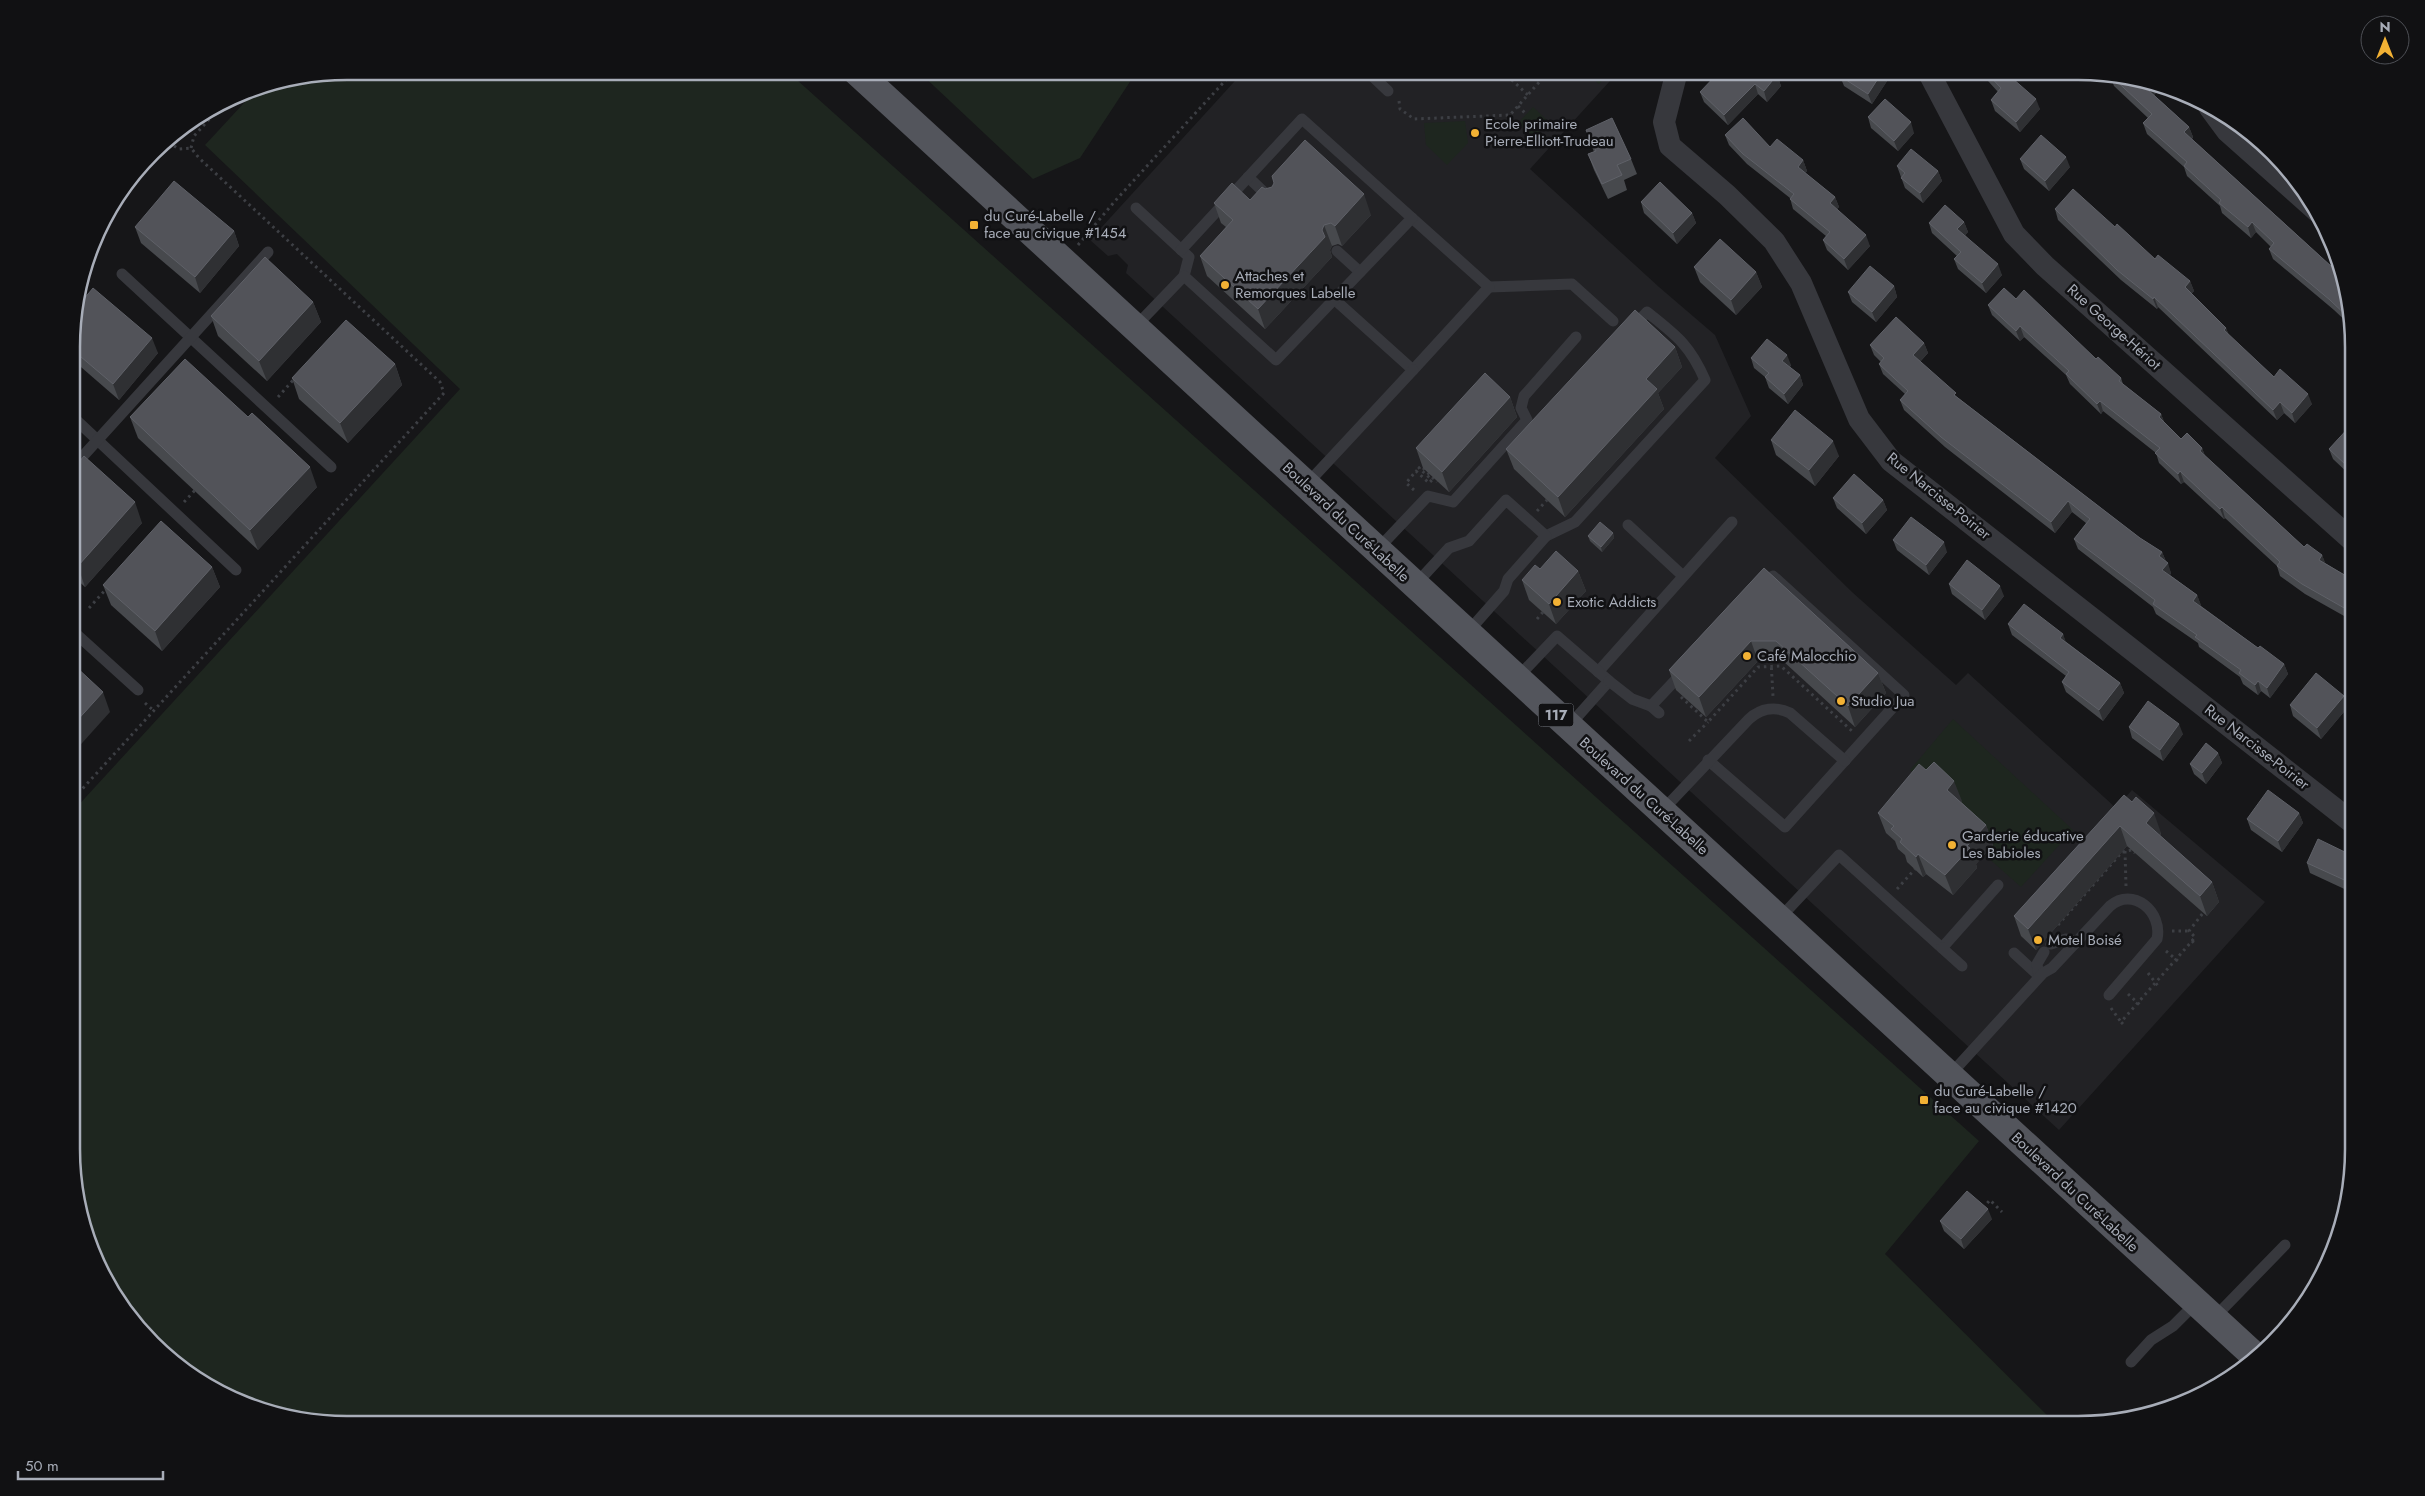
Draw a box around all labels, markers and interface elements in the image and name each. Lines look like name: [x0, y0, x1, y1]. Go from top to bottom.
north arrow: [2360, 15, 2410, 65]
text: N: [2379, 17, 2391, 37]
place label: Ecole primaire Pierre-Elliott-Trudeau: [1485, 113, 1614, 152]
marker: Ecole primaire Pierre-Elliott-Trudeau: [1469, 127, 1481, 139]
place label: du Curé-Labelle / face au civique #1454: [984, 205, 1127, 244]
marker: du Curé-Labelle / face au civique #1454: [968, 219, 980, 231]
place label: Attaches et Remorques Labelle: [1235, 265, 1356, 304]
marker: Attaches et Remorques Labelle: [1219, 279, 1231, 291]
street label: Rue George-Hériot: [2062, 279, 2166, 375]
street label: Rue Narcisse-Poirier: [1882, 447, 1996, 545]
street label: Boulevard du Curé-Labelle: [1277, 457, 1415, 587]
place label: Exotic Addicts: [1567, 591, 1656, 613]
marker: Exotic Addicts: [1551, 596, 1563, 608]
place label: Café Malocchio: [1757, 645, 1856, 667]
marker: Café Malocchio: [1741, 650, 1753, 662]
place label: Studio Jua: [1851, 690, 1915, 712]
marker: Studio Jua: [1835, 695, 1847, 707]
street label: Rue Narcisse-Poirier: [2200, 699, 2315, 796]
road number: 117: [1538, 704, 1574, 726]
street label: Boulevard du Curé-Labelle: [1575, 732, 1714, 860]
place label: Garderie éducative Les Babioles: [1962, 825, 2084, 864]
marker: Garderie éducative Les Babioles: [1946, 839, 1958, 851]
place label: Motel Boisé: [2048, 929, 2122, 951]
marker: Motel Boisé: [2032, 934, 2044, 946]
place label: du Curé-Labelle / face au civique #1420: [1934, 1080, 2077, 1119]
marker: du Curé-Labelle / face au civique #1420: [1918, 1094, 1930, 1106]
street label: Boulevard du Curé-Labelle: [2006, 1127, 2144, 1257]
scale bar: [18, 1448, 162, 1480]
text: 50 m: [25, 1455, 59, 1477]

